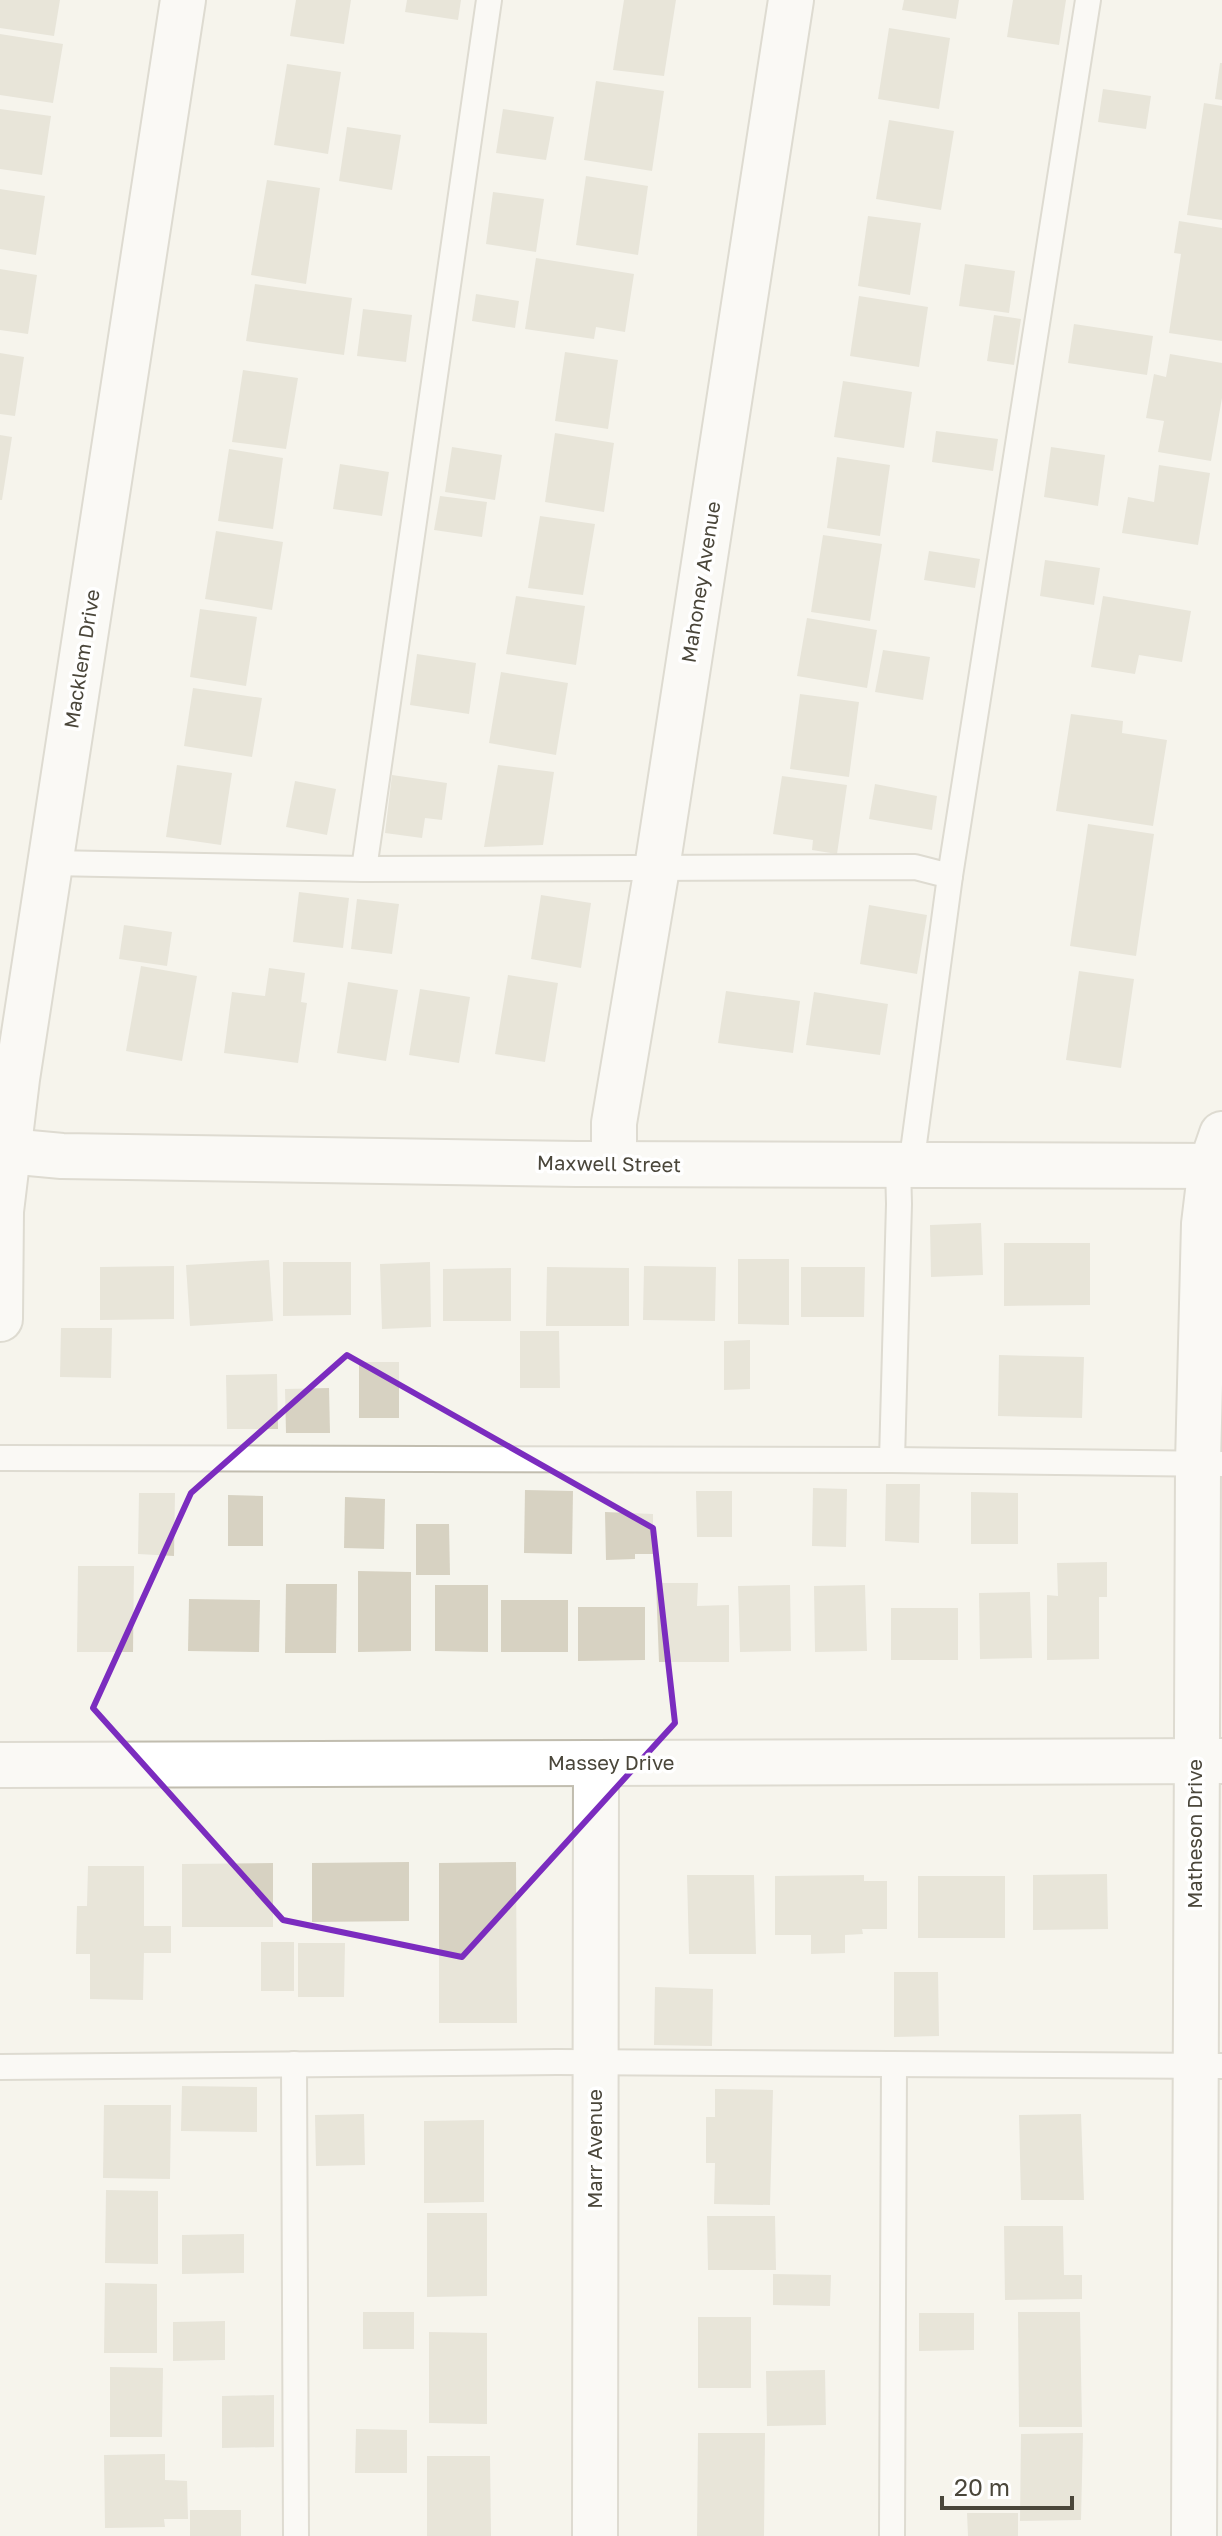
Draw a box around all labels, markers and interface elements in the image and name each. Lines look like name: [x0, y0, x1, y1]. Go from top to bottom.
street label: Mahoney Avenue: [675, 499, 725, 664]
street label: Macklem Drive: [58, 587, 104, 730]
street label: Maxwell Street: [537, 1150, 681, 1176]
street label: Massey Drive: [548, 1750, 674, 1774]
street label: Matheson Drive: [1182, 1759, 1206, 1909]
street label: Marr Avenue: [582, 2089, 606, 2209]
scale bar: [942, 2460, 1072, 2510]
text: 20 m: [954, 2472, 1010, 2501]

